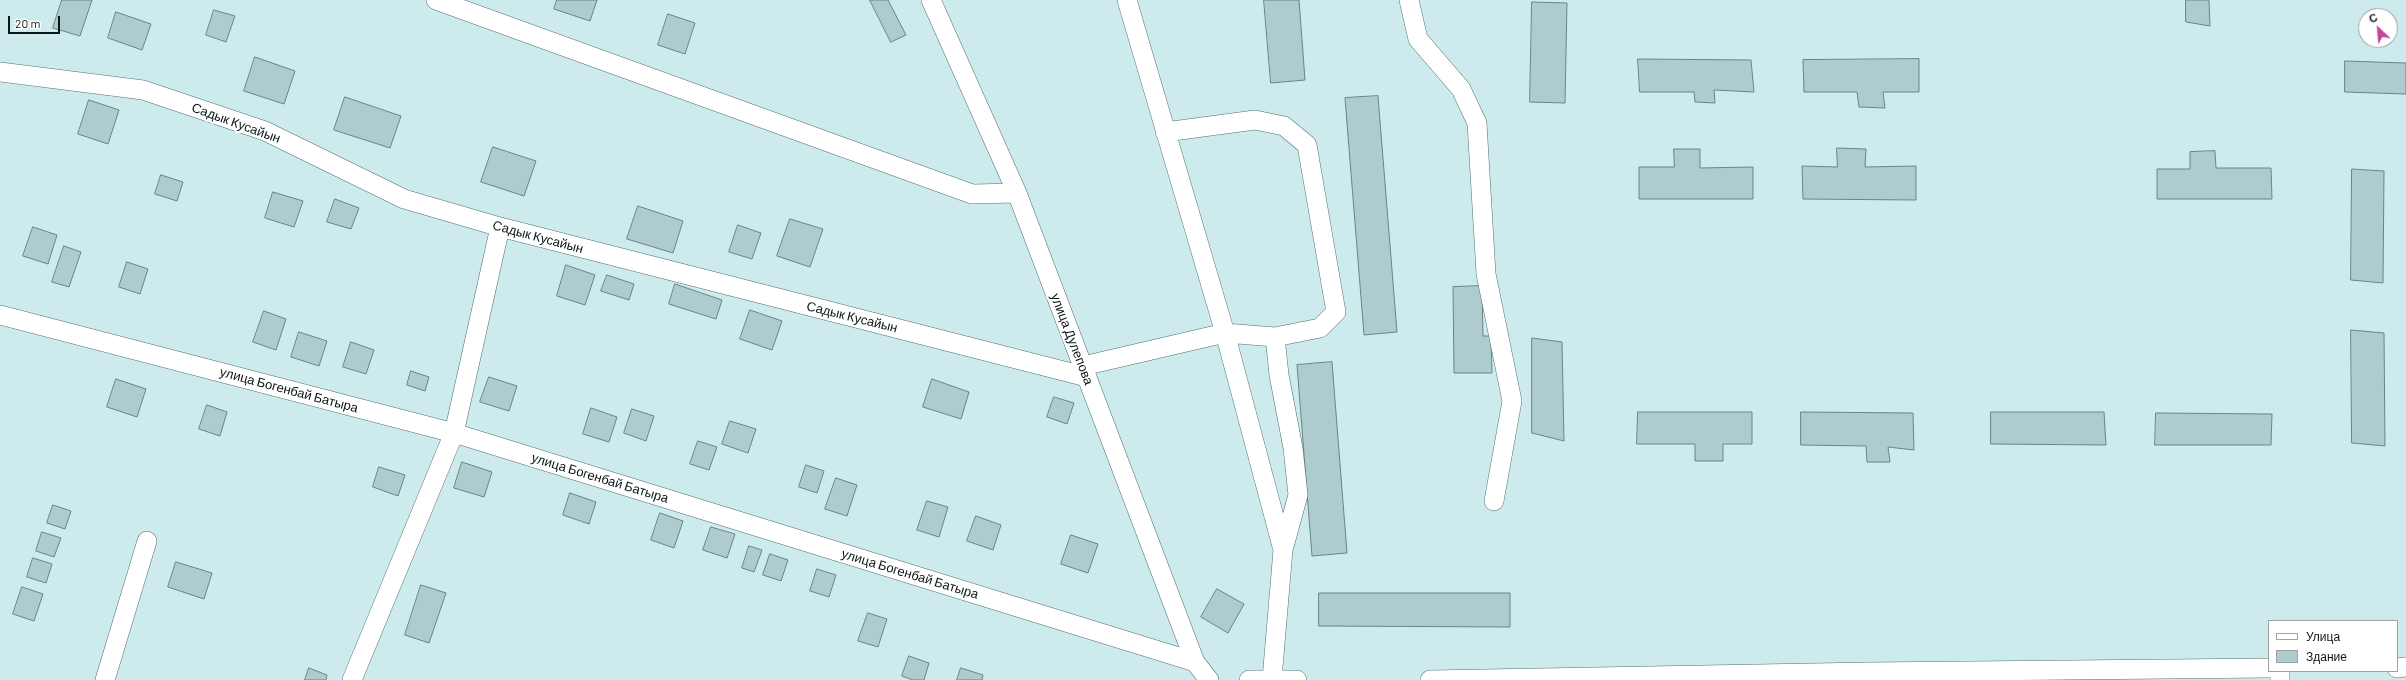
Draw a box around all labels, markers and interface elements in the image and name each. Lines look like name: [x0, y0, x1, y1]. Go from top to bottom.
scale bar: [10, 8, 62, 34]
north arrow: [2358, 8, 2398, 48]
text: С: [2367, 10, 2379, 25]
text: 20 m: [15, 16, 41, 30]
street label: Садык Кусайын: [189, 100, 283, 146]
street label: Садык Кусайын: [491, 217, 585, 257]
street label: улица Дулепова: [1047, 291, 1097, 387]
street label: Садык Кусайын: [805, 298, 899, 336]
street label: улица Богенбай Батыра: [218, 364, 360, 416]
street label: улица Богенбай Батыра: [530, 450, 670, 506]
street label: улица Богенбай Батыра: [840, 546, 980, 602]
legend: [2268, 620, 2398, 672]
text: Улица: [2306, 629, 2340, 643]
text: Здание: [2306, 649, 2347, 663]

